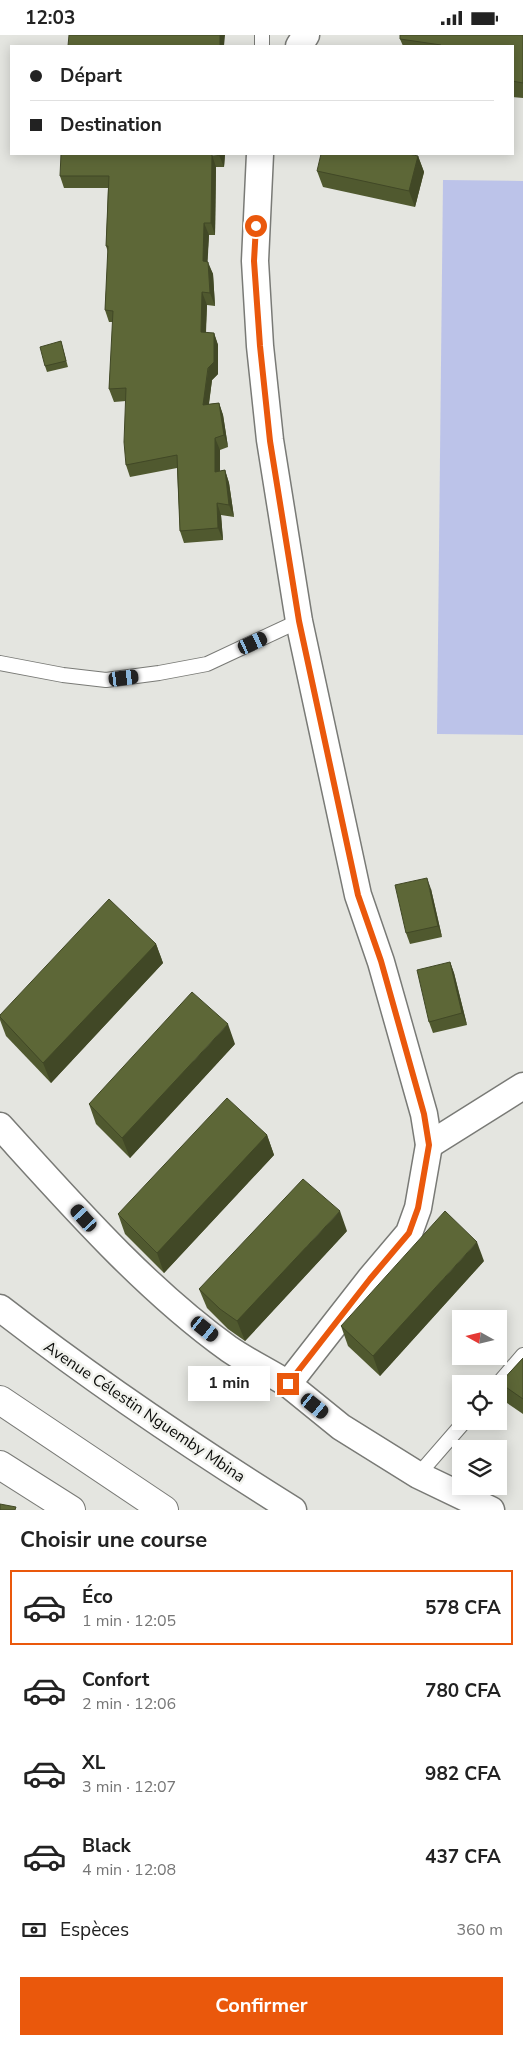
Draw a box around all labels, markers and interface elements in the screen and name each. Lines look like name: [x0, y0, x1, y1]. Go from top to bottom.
text: 12:03: [25, 5, 75, 31]
text: Départ: [60, 63, 122, 89]
text: Destination: [60, 112, 162, 138]
route start: [245, 215, 267, 237]
car: [236, 630, 269, 656]
car: [108, 669, 139, 687]
car: [68, 1202, 99, 1234]
north arrow: [452, 1310, 508, 1365]
map controls: [452, 1310, 507, 1495]
car: [188, 1314, 221, 1344]
street label: Avenue Célestin Nguemby Mbina: [39, 1336, 250, 1488]
callout: 1 min: [188, 1367, 270, 1401]
text: 1 min: [208, 1372, 250, 1394]
route end: [277, 1373, 299, 1395]
button: locate: [452, 1375, 507, 1430]
car: [298, 1391, 331, 1421]
button: layers: [452, 1440, 507, 1495]
text: Choisir une course: [20, 1525, 207, 1555]
text: Éco: [82, 1584, 113, 1610]
icon: car: [22, 1585, 67, 1630]
text: 578 CFA: [425, 1595, 501, 1621]
text: 1 min · 12:05: [82, 1610, 176, 1632]
text: Confort: [82, 1667, 149, 1693]
icon: car: [22, 1668, 67, 1713]
text: 780 CFA: [425, 1678, 501, 1704]
text: 2 min · 12:06: [82, 1693, 176, 1715]
text: XL: [82, 1750, 105, 1776]
icon: car: [22, 1751, 67, 1796]
text: 982 CFA: [425, 1761, 501, 1787]
text: 3 min · 12:07: [82, 1776, 176, 1798]
text: Black: [82, 1833, 131, 1859]
icon: car: [22, 1834, 67, 1879]
text: 437 CFA: [425, 1844, 501, 1870]
text: 4 min · 12:08: [82, 1859, 176, 1881]
icon: cash: [20, 1916, 48, 1944]
text: Espèces: [60, 1917, 129, 1943]
text: 360 m: [456, 1919, 503, 1941]
button: Confirmer: [20, 1977, 503, 2035]

